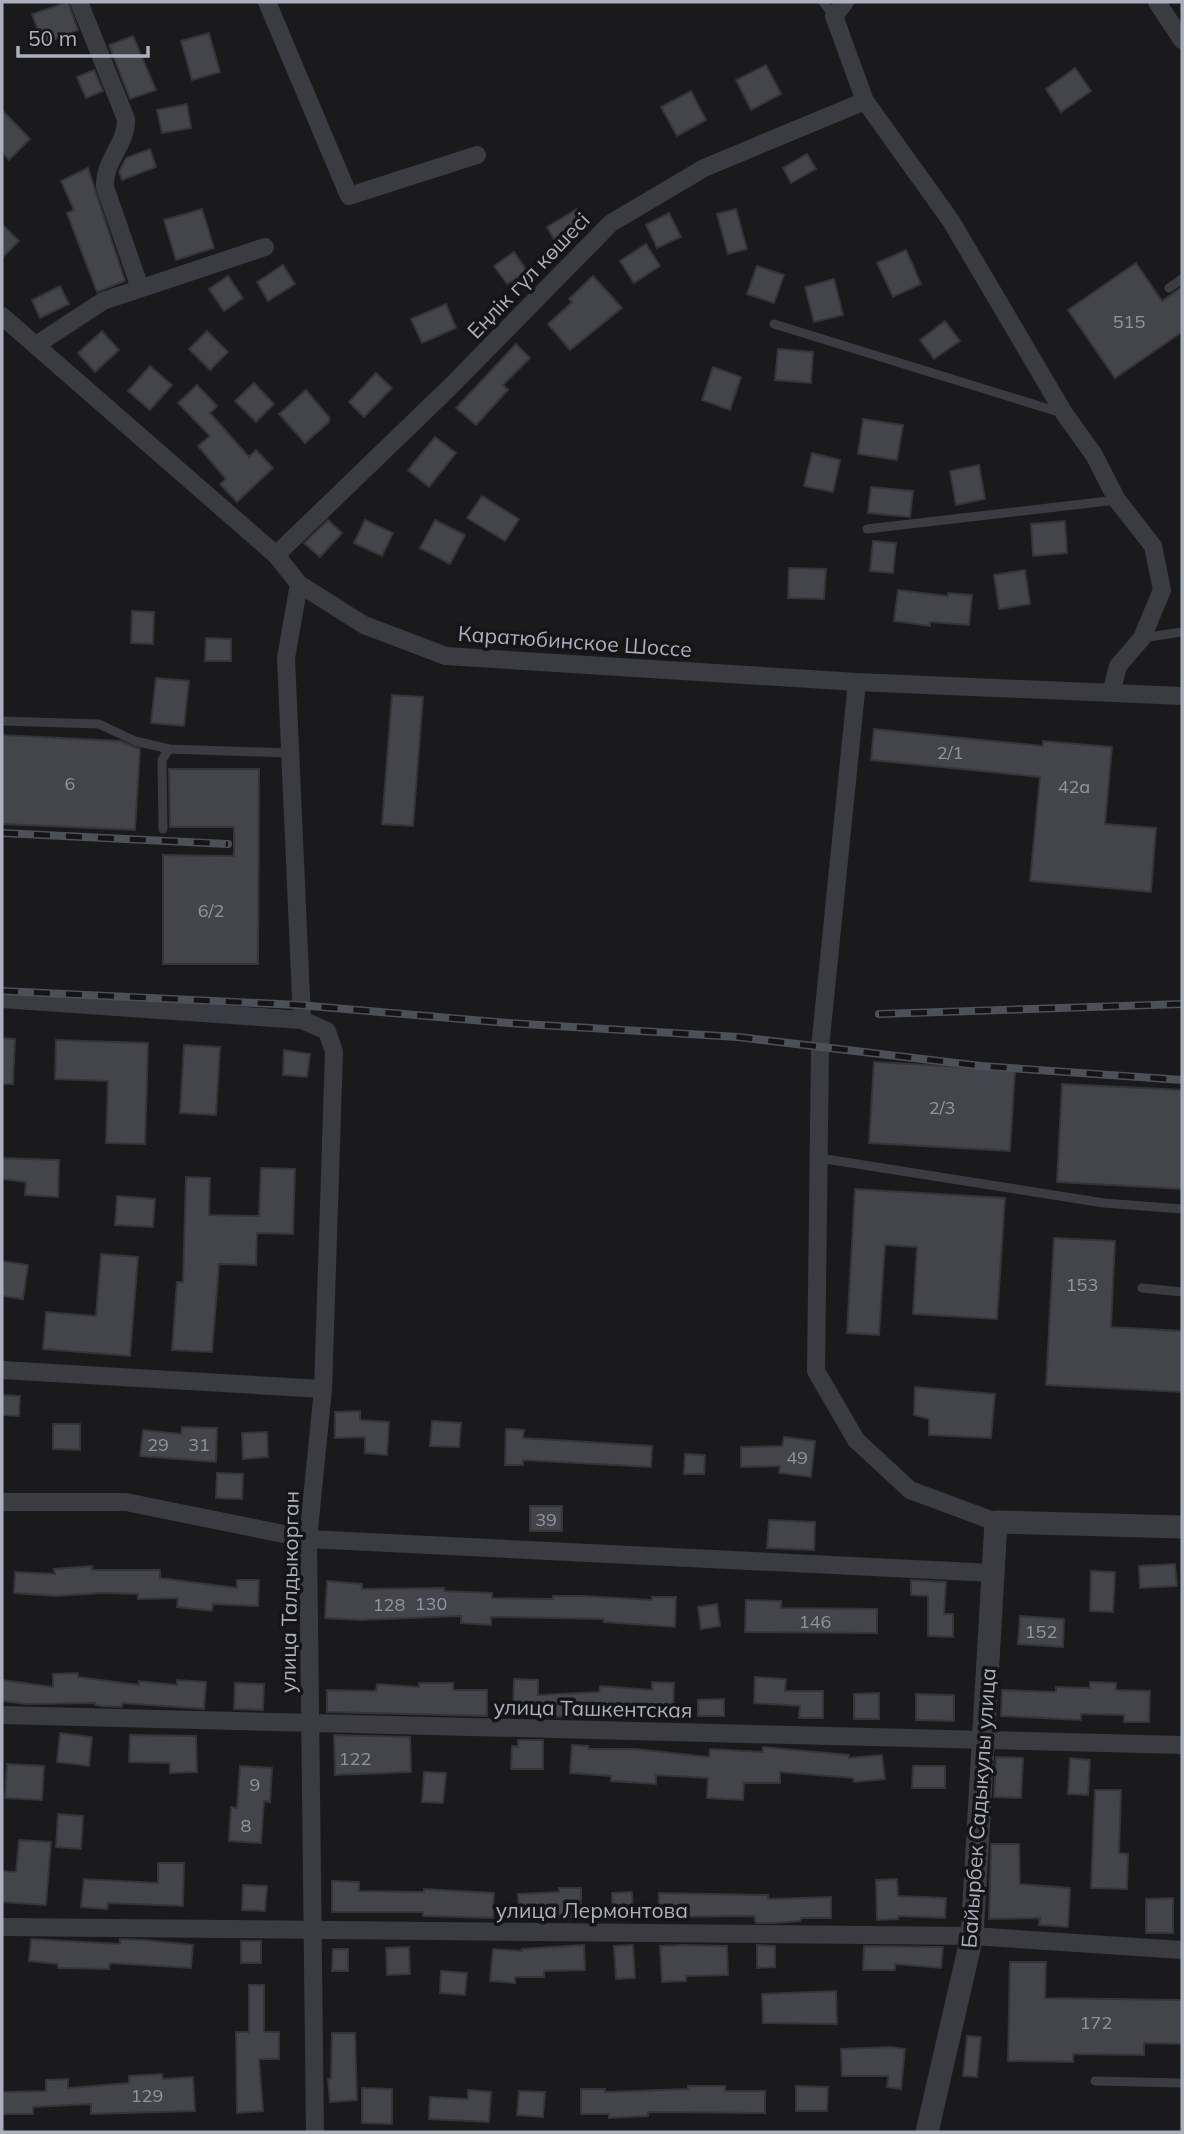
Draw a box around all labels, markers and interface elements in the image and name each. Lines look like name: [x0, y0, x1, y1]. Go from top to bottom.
scale bar: [18, 14, 147, 58]
text: 50 m: [28, 25, 77, 51]
street label: Еңлік гүл көшесі: [461, 207, 595, 343]
house number: 515: [1113, 310, 1145, 333]
street label: Каратюбинское Шоссе: [457, 620, 693, 662]
house number: 2/1: [937, 741, 963, 764]
house number: 6: [65, 772, 75, 795]
house number: 42а: [1058, 775, 1090, 798]
house number: 6/2: [198, 899, 224, 922]
house number: 2/3: [929, 1096, 955, 1119]
house number: 153: [1066, 1273, 1098, 1296]
house number: 29: [147, 1433, 169, 1456]
house number: 31: [188, 1433, 210, 1456]
house number: 49: [786, 1446, 808, 1469]
street label: улица Талдыкорган: [274, 1491, 304, 1693]
house number: 39: [535, 1508, 557, 1531]
house number: 130: [415, 1592, 447, 1615]
house number: 128: [373, 1593, 405, 1616]
house number: 146: [799, 1610, 831, 1633]
house number: 152: [1025, 1620, 1057, 1643]
street label: Байырбек Садыкулы улица: [955, 1667, 1001, 1949]
street label: улица Ташкентская: [493, 1693, 693, 1723]
house number: 122: [339, 1747, 371, 1770]
house number: 9: [250, 1773, 260, 1796]
house number: 8: [241, 1814, 251, 1837]
street label: улица Лермонтова: [496, 1897, 688, 1923]
house number: 172: [1080, 2011, 1112, 2034]
house number: 129: [131, 2084, 163, 2107]

